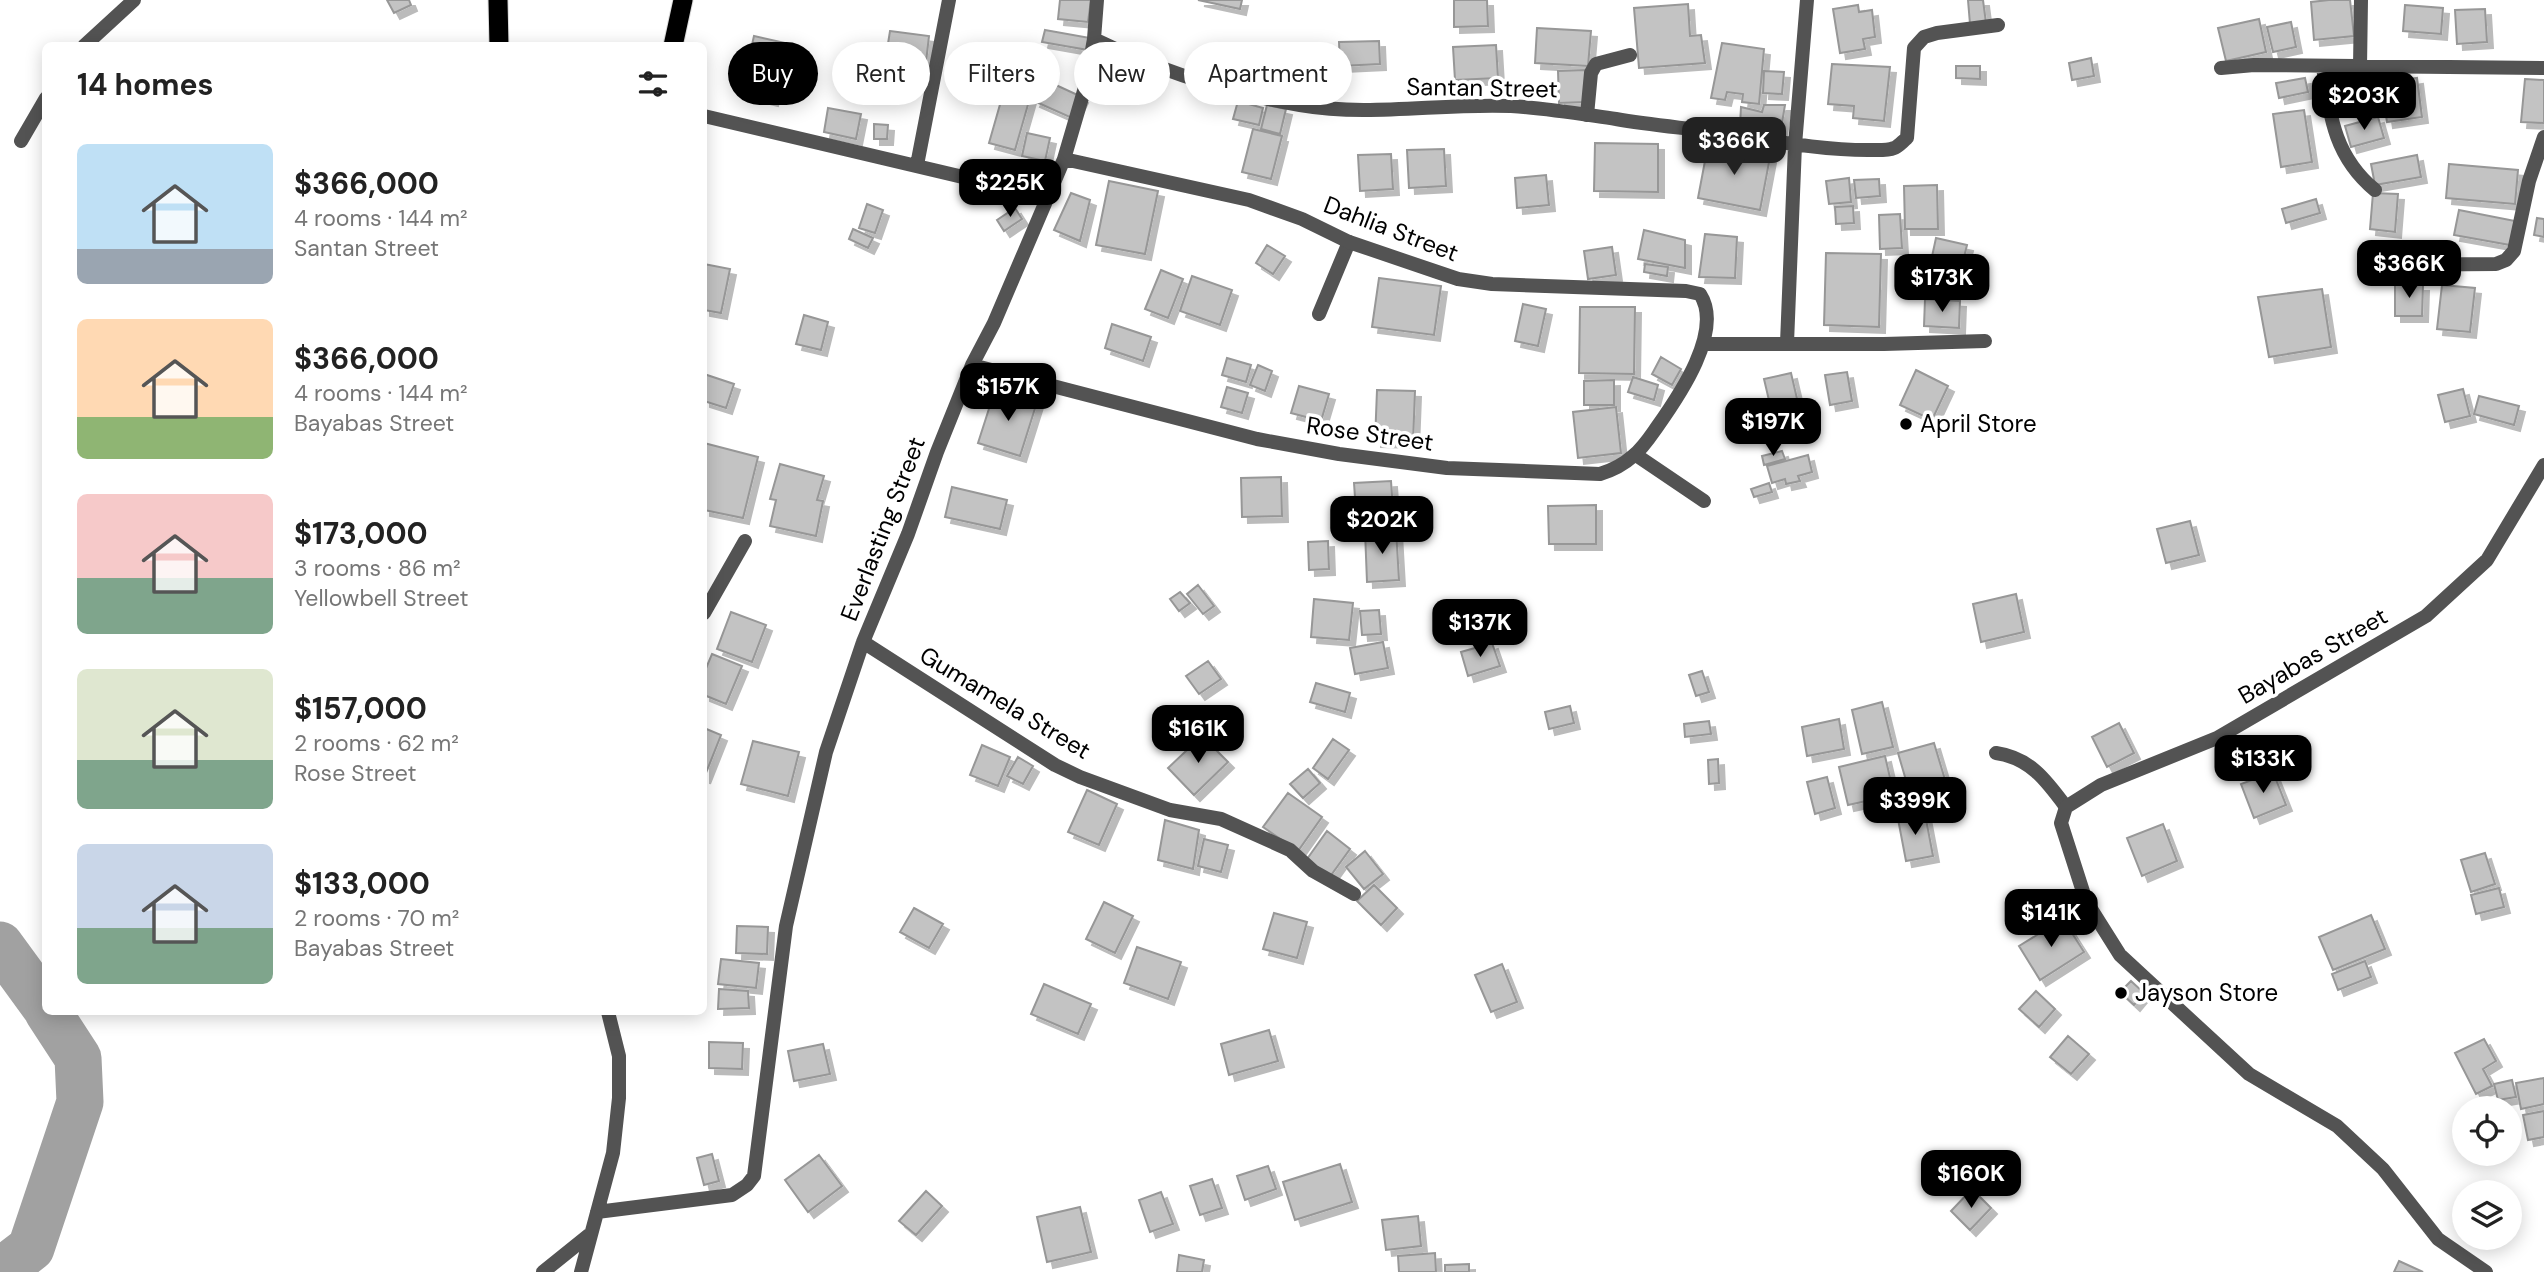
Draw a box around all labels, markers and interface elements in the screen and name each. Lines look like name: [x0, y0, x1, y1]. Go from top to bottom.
chip: Buy: [728, 42, 818, 105]
chip: Rent: [832, 42, 930, 105]
chip: Filters: [944, 42, 1060, 105]
chip: New: [1074, 42, 1170, 105]
chip: Apartment: [1184, 42, 1352, 105]
text: 14 homes: [77, 65, 214, 104]
icon: filters: [634, 65, 672, 103]
street label: Santan Street: [1406, 71, 1558, 104]
pin: $203K: [2315, 72, 2413, 132]
text: $203K: [2328, 80, 2400, 110]
pin: $366K: [1685, 118, 1783, 177]
text: $366K: [1698, 125, 1770, 155]
pin: $225K: [961, 160, 1059, 219]
text: $366,000: [294, 164, 439, 203]
text: $225K: [975, 167, 1045, 197]
icon: home: [133, 172, 217, 256]
street label: Dahlia Street: [1319, 189, 1463, 268]
text: 4 rooms · 144 m²: [294, 203, 468, 233]
text: Santan Street: [294, 233, 439, 263]
pin: $366K: [2360, 240, 2458, 300]
text: $366K: [2373, 248, 2445, 278]
pin: $173K: [1893, 254, 1991, 314]
text: $173K: [1910, 262, 1974, 292]
text: $366,000: [294, 339, 439, 378]
icon: home: [133, 347, 217, 431]
pin: $157K: [959, 364, 1057, 423]
text: $157K: [976, 371, 1040, 401]
text: 4 rooms · 144 m²: [294, 378, 468, 408]
pin: $197K: [1724, 398, 1822, 458]
text: $197K: [1741, 406, 1805, 436]
text: Bayabas Street: [294, 408, 454, 438]
place label: April Store: [1920, 408, 2037, 439]
street label: Rose Street: [1305, 409, 1436, 458]
marker: April Store: [1898, 416, 1914, 432]
street label: Everlasting Street: [833, 432, 932, 625]
pin: $202K: [1333, 496, 1431, 556]
text: $202K: [1346, 504, 1418, 534]
text: $173,000: [294, 514, 428, 553]
icon: home: [133, 522, 217, 606]
text: 3 rooms · 86 m²: [294, 553, 461, 583]
text: Yellowbell Street: [294, 583, 468, 613]
pin: $137K: [1431, 600, 1529, 659]
street label: Bayabas Street: [2233, 600, 2393, 711]
text: $137K: [1448, 607, 1512, 637]
street label: Gumamela Street: [914, 639, 1096, 766]
text: $157,000: [294, 689, 427, 728]
icon: home: [133, 697, 217, 781]
pin: $161K: [1149, 706, 1247, 765]
text: $161K: [1168, 713, 1228, 743]
text: 2 rooms · 62 m²: [294, 728, 459, 758]
pin: $133K: [2214, 736, 2312, 795]
text: $133K: [2230, 743, 2296, 773]
text: Rose Street: [294, 758, 417, 788]
pin: $399K: [1866, 778, 1964, 837]
text: $399K: [1879, 785, 1951, 815]
text: $133,000: [294, 864, 430, 903]
icon: home: [133, 872, 217, 956]
pin: $141K: [2002, 890, 2100, 949]
text: $141K: [2021, 897, 2081, 927]
text: 2 rooms · 70 m²: [294, 903, 459, 933]
text: Bayabas Street: [294, 933, 454, 963]
place label: Jayson Store: [2135, 977, 2278, 1008]
marker: Jayson Store: [2113, 985, 2129, 1001]
map controls: [2452, 1096, 2522, 1250]
button: locate: [2452, 1096, 2522, 1166]
pin: $160K: [1922, 1150, 2020, 1210]
text: $160K: [1937, 1158, 2005, 1188]
button: layers: [2452, 1180, 2522, 1250]

